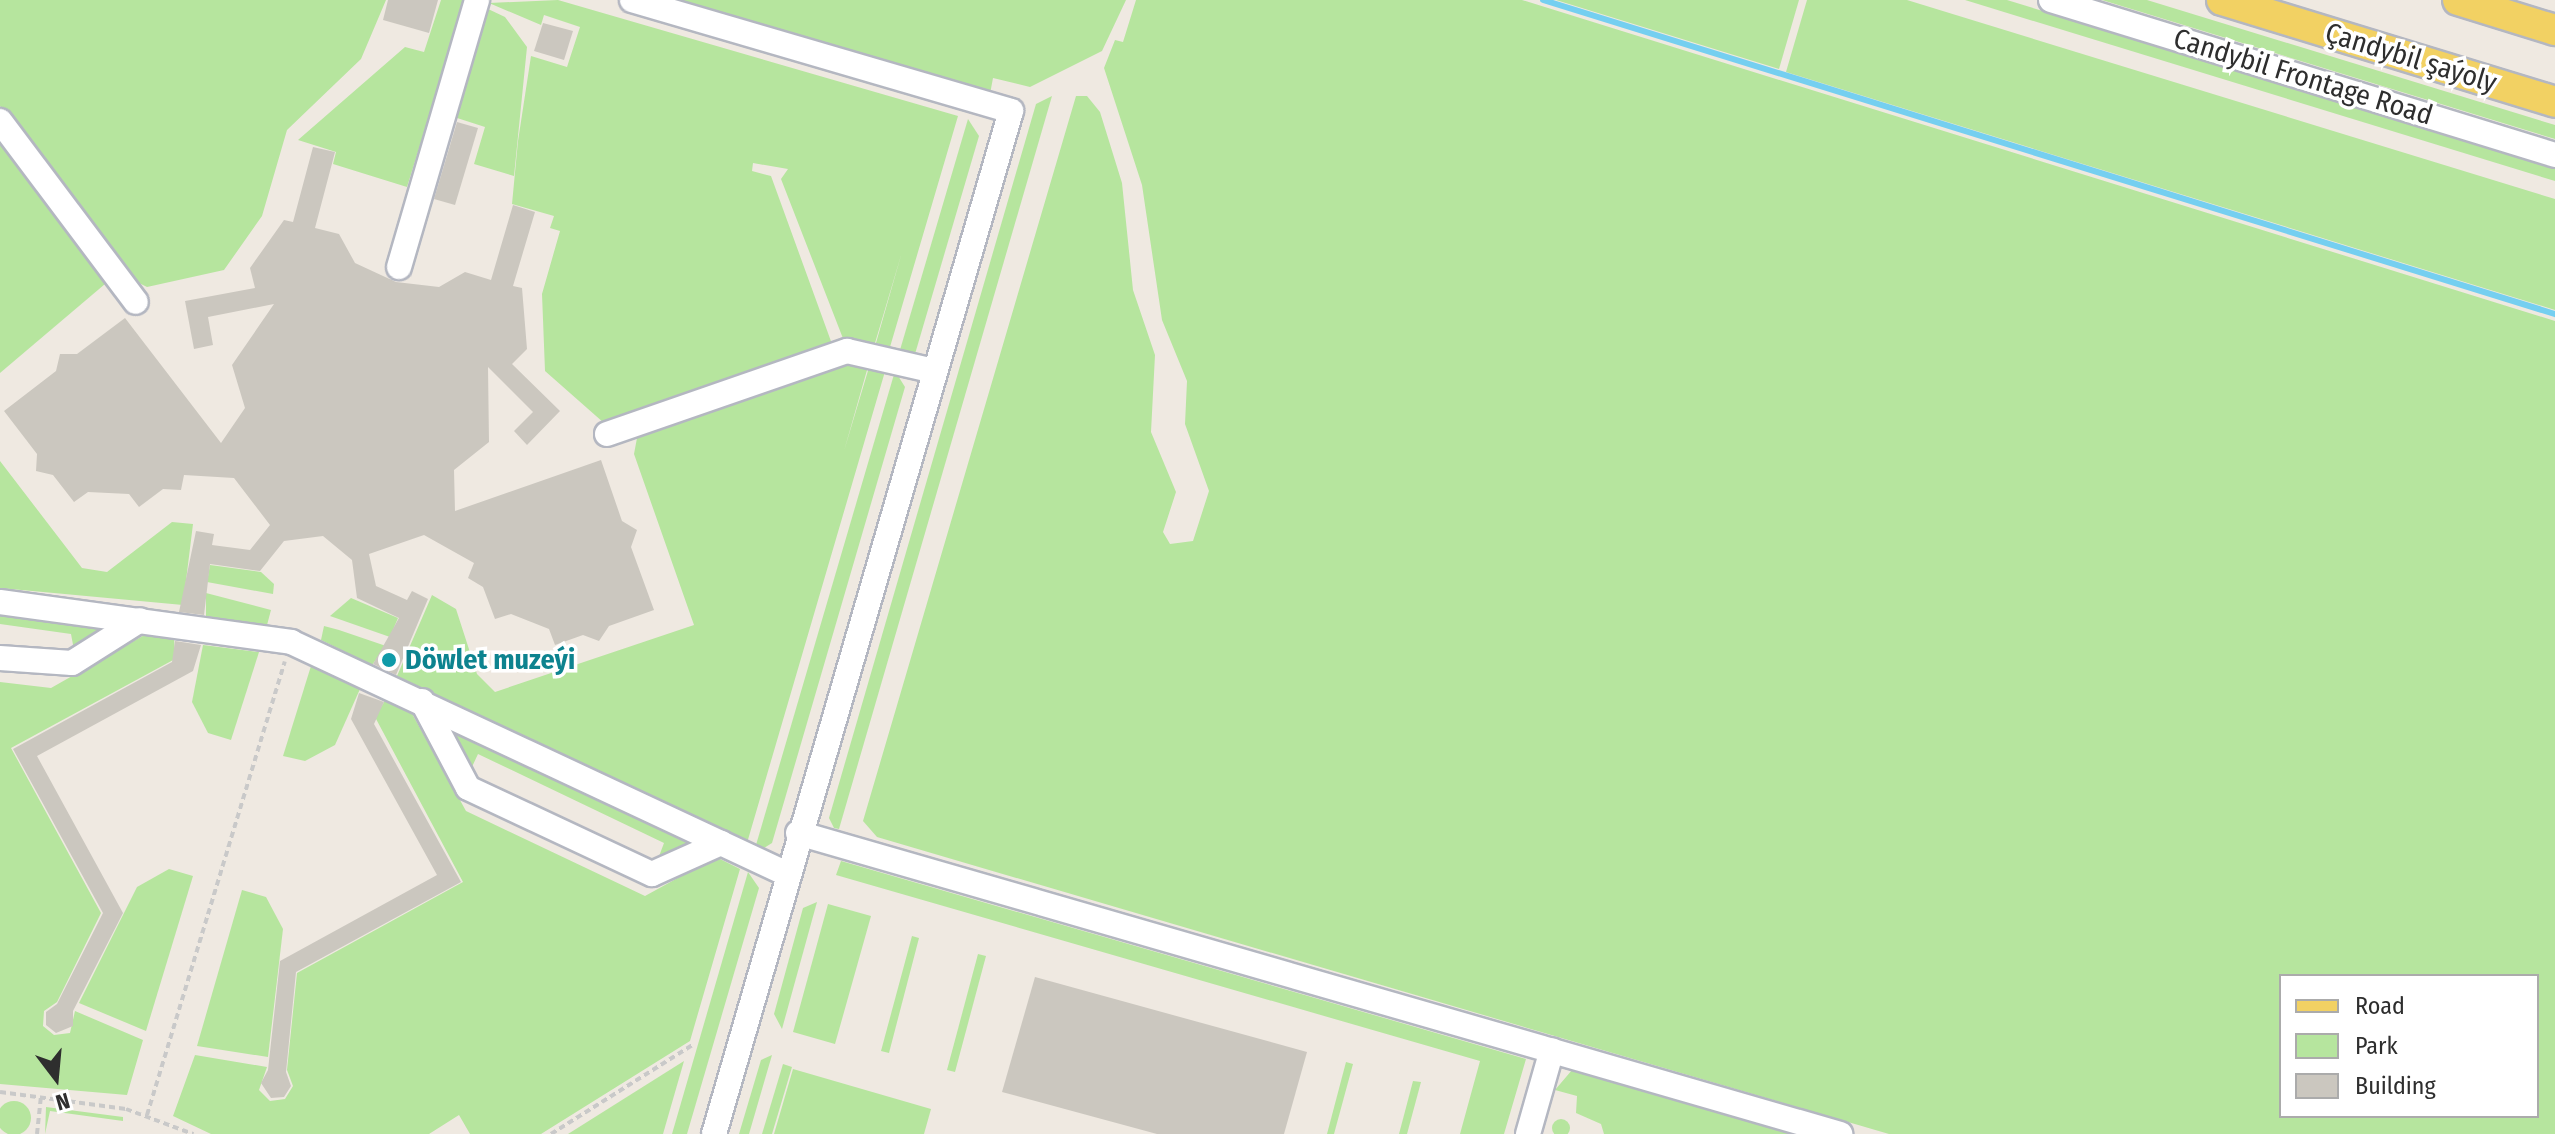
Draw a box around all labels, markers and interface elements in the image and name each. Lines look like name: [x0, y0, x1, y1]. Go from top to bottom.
street label: Çandybil şaýoly: [2321, 16, 2501, 100]
street label: Candybil Frontage Road: [2169, 22, 2437, 132]
place label: Döwlet muzeýi: [405, 643, 575, 677]
marker: Döwlet muzeýi: [380, 651, 398, 669]
legend: [2279, 974, 2539, 1118]
text: Road: [2355, 992, 2405, 1020]
text: Park: [2355, 1032, 2398, 1060]
north arrow: [16, 1038, 96, 1118]
text: Building: [2355, 1072, 2436, 1100]
text: N: [53, 1087, 73, 1116]

